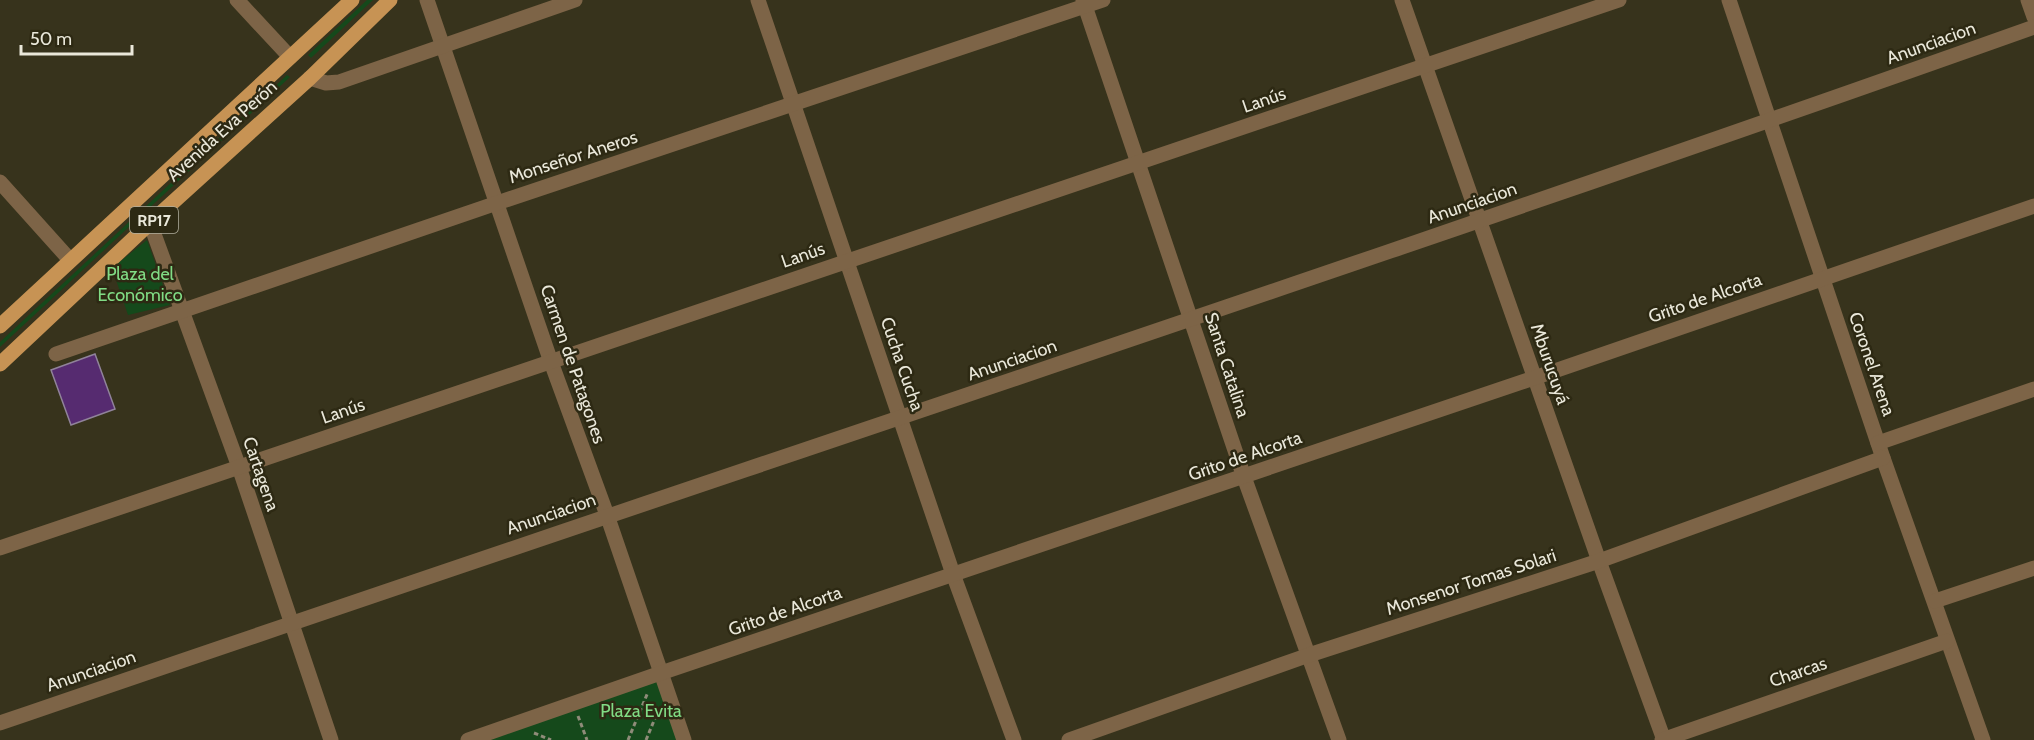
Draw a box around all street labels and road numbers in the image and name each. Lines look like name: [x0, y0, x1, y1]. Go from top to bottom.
street label: Anunciacion: [1883, 17, 1979, 69]
street label: Avenida Eva Perón: [162, 76, 282, 186]
street label: Lanús: [1239, 82, 1289, 118]
street label: Monseñor Aneros: [506, 126, 640, 188]
street label: Anunciacion: [1424, 177, 1520, 229]
road number: RP17: [130, 207, 178, 233]
street label: Lanús: [778, 237, 828, 273]
street label: Grito de Alcorta: [1646, 268, 1765, 328]
street label: Carmen de Patagones: [535, 282, 611, 446]
street label: Coronel Arena: [1844, 309, 1900, 419]
street label: Santa Catalina: [1200, 310, 1254, 420]
street label: Cucha Cucha: [876, 314, 928, 414]
street label: Mburucuyá: [1526, 321, 1574, 408]
street label: Anunciacion: [964, 334, 1060, 386]
street label: Lanús: [318, 393, 368, 429]
street label: Grito de Alcorta: [1186, 426, 1305, 486]
street label: Cartagena: [238, 434, 284, 514]
street label: Anunciacion: [503, 488, 599, 540]
street label: Monsenor Tomas Solari: [1383, 544, 1559, 620]
street label: Grito de Alcorta: [726, 581, 845, 641]
street label: Anunciacion: [43, 645, 139, 697]
street label: Charcas: [1766, 652, 1830, 692]

